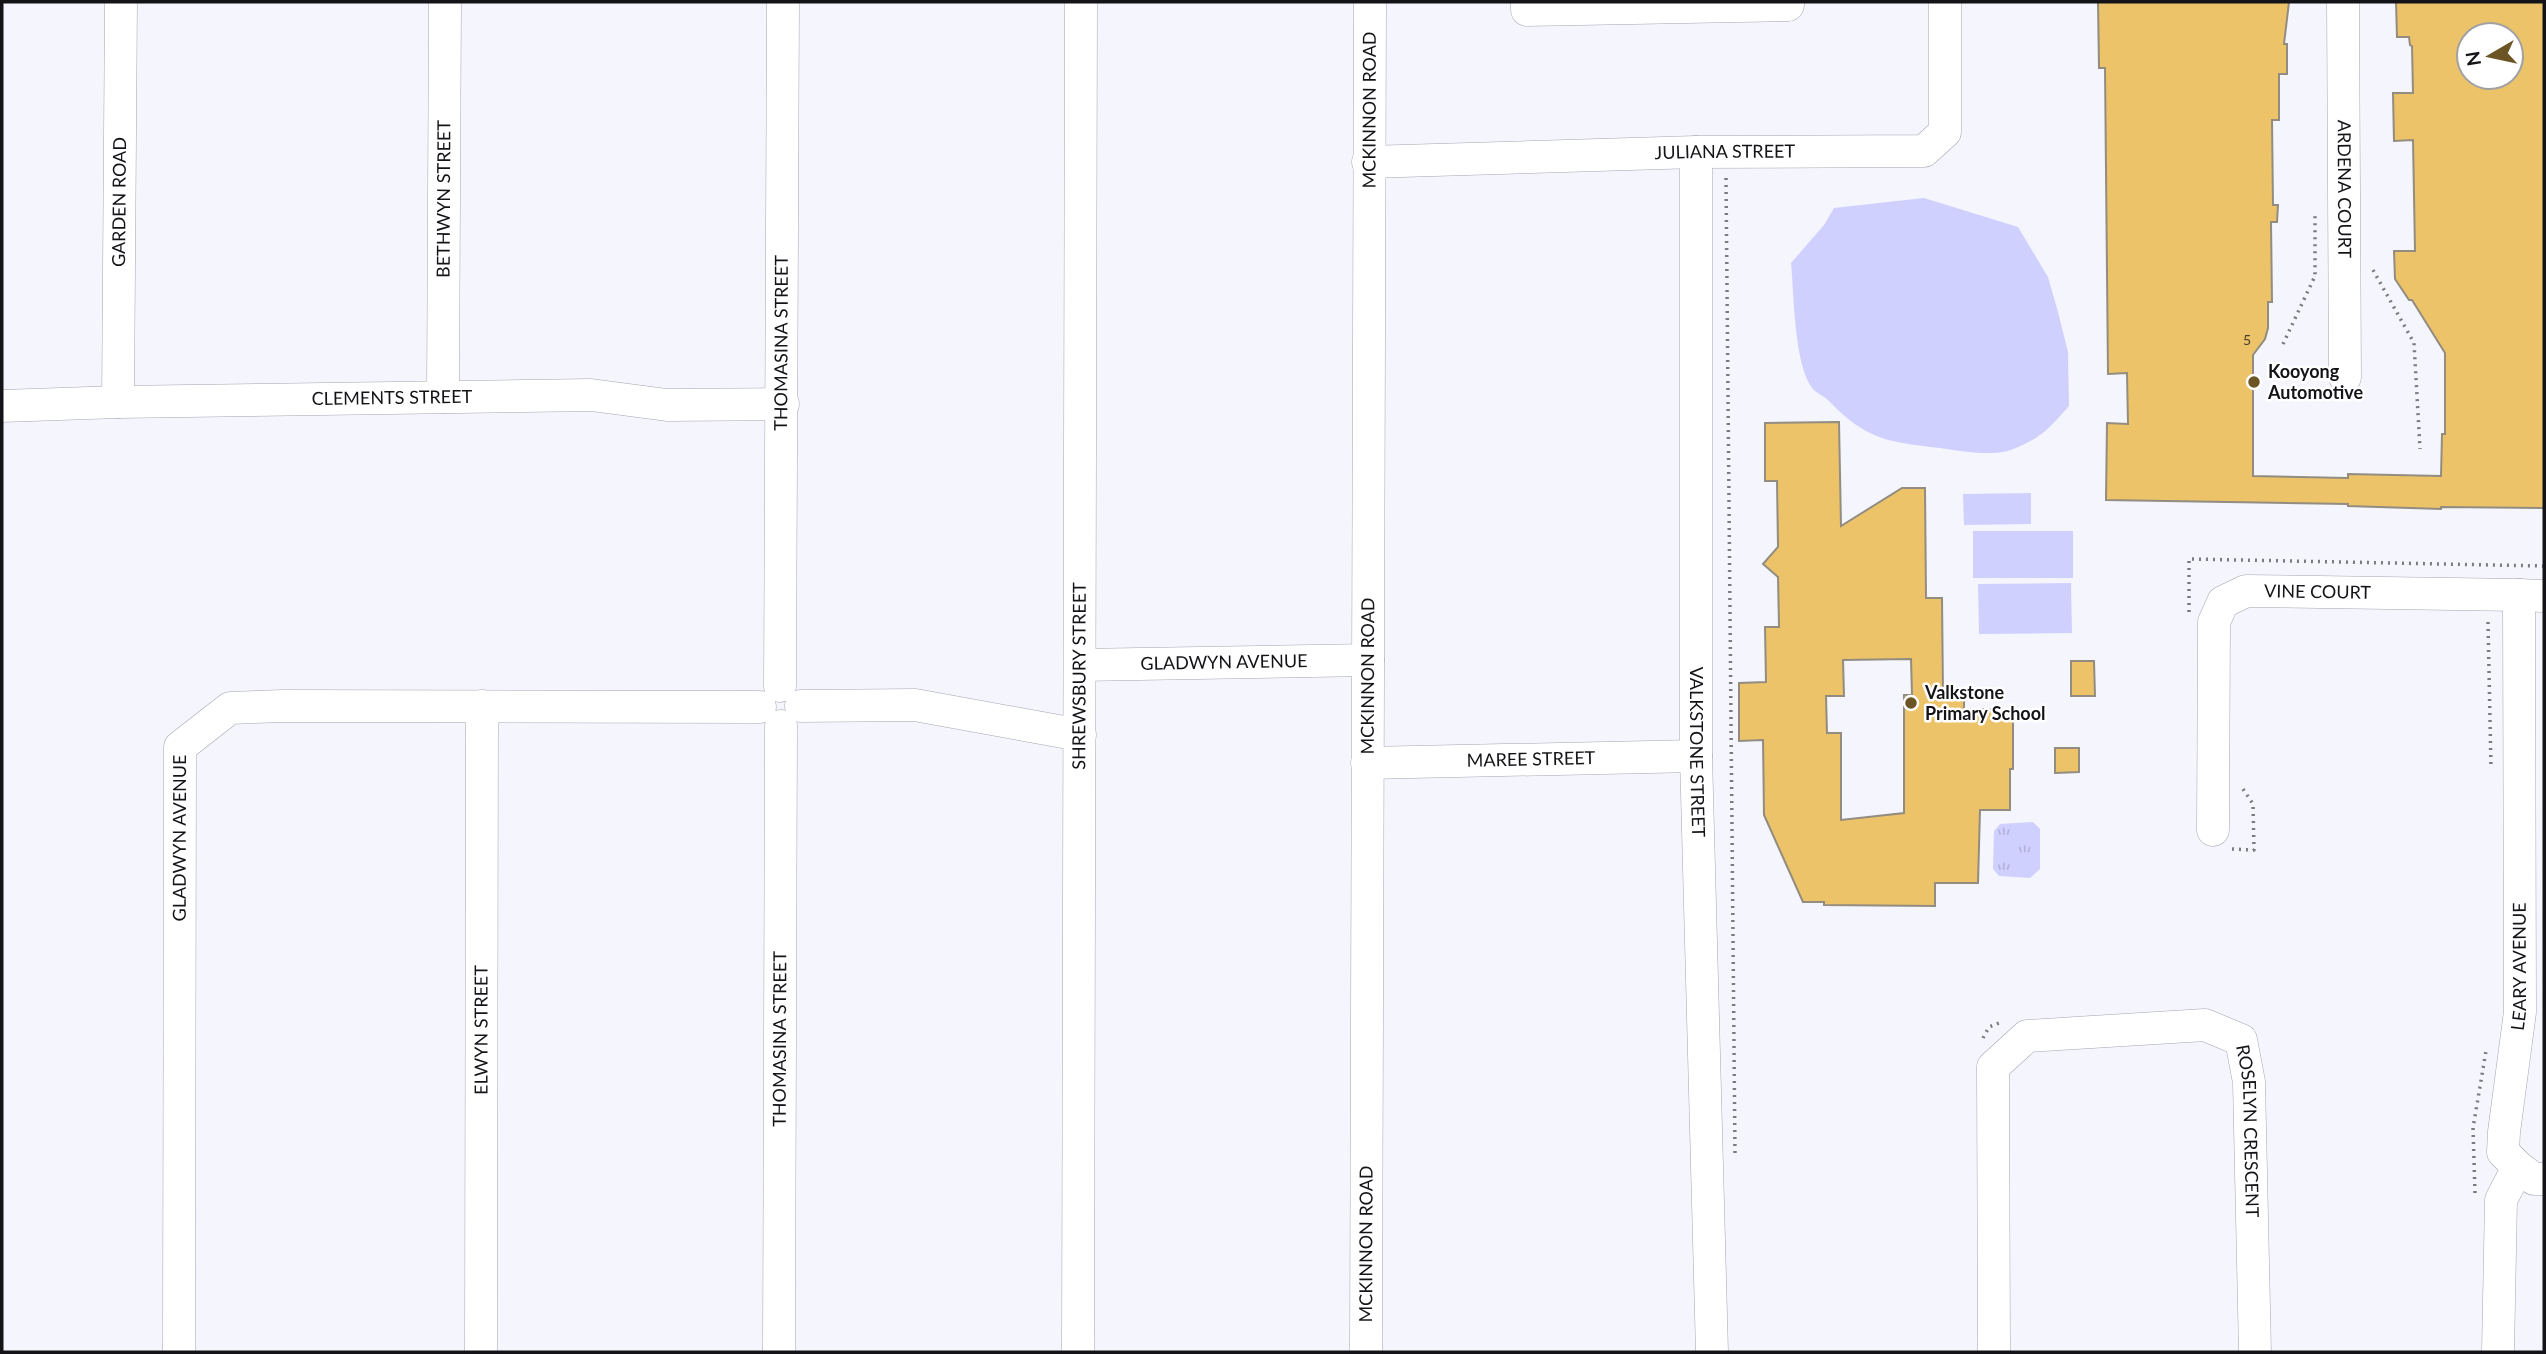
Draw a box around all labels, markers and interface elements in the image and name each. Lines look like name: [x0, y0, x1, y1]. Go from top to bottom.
north arrow: [2455, 21, 2525, 91]
street label: MCKINNON ROAD: [1357, 31, 1380, 189]
text: N: [2460, 50, 2485, 68]
street label: BETHWYN STREET: [432, 120, 454, 278]
street label: ARDENA COURT: [2334, 120, 2356, 259]
street label: GARDEN ROAD: [107, 137, 130, 267]
street label: JULIANA STREET: [1654, 140, 1795, 163]
street label: THOMASINA STREET: [769, 255, 792, 431]
house number: 5: [2243, 331, 2251, 348]
place label: Kooyong Automotive: [2267, 360, 2363, 403]
marker: Kooyong Automotive: [2246, 374, 2262, 390]
street label: CLEMENTS STREET: [311, 385, 473, 409]
street label: VINE COURT: [2264, 579, 2372, 603]
street label: SHREWSBURY STREET: [1067, 582, 1090, 770]
street label: MCKINNON ROAD: [1356, 597, 1378, 755]
street label: GLADWYN AVENUE: [1140, 649, 1308, 674]
street label: VALKSTONE STREET: [1686, 667, 1710, 838]
place label: Valkstone Primary School: [1924, 681, 2045, 724]
marker: Valkstone Primary School: [1903, 695, 1919, 711]
street label: MAREE STREET: [1466, 746, 1596, 771]
street label: GLADWYN AVENUE: [168, 754, 190, 922]
street label: LEARY AVENUE: [2506, 902, 2530, 1032]
street label: THOMASINA STREET: [768, 951, 790, 1127]
street label: ELWYN STREET: [469, 965, 492, 1095]
street label: ROSELYN CRESCENT: [2232, 1043, 2264, 1218]
street label: MCKINNON ROAD: [1354, 1165, 1377, 1323]

